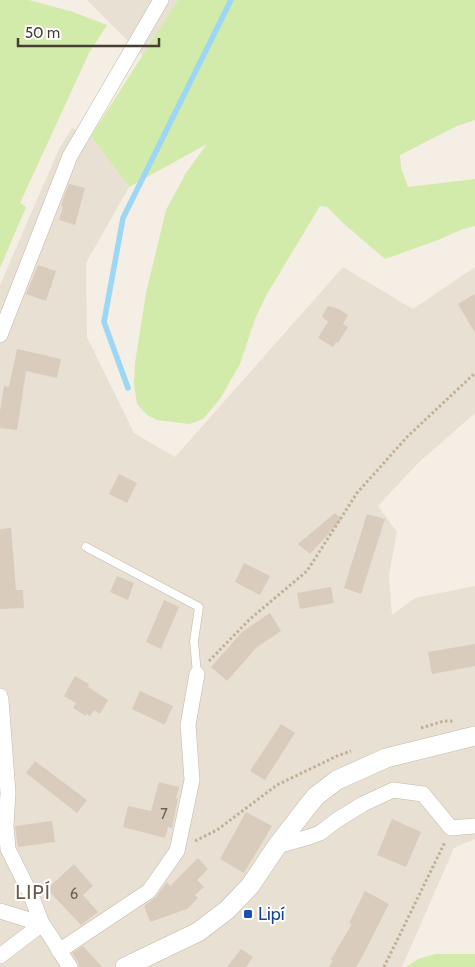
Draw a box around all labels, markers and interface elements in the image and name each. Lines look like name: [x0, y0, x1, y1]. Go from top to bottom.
scale bar: [18, 15, 159, 47]
text: 50 m: [25, 24, 60, 42]
house number: 7: [160, 805, 168, 823]
district label: LIPÍ: [15, 880, 51, 904]
house number: 6: [70, 885, 78, 903]
place label: Lipí: [258, 903, 285, 925]
marker: Lipí: [242, 908, 254, 920]

